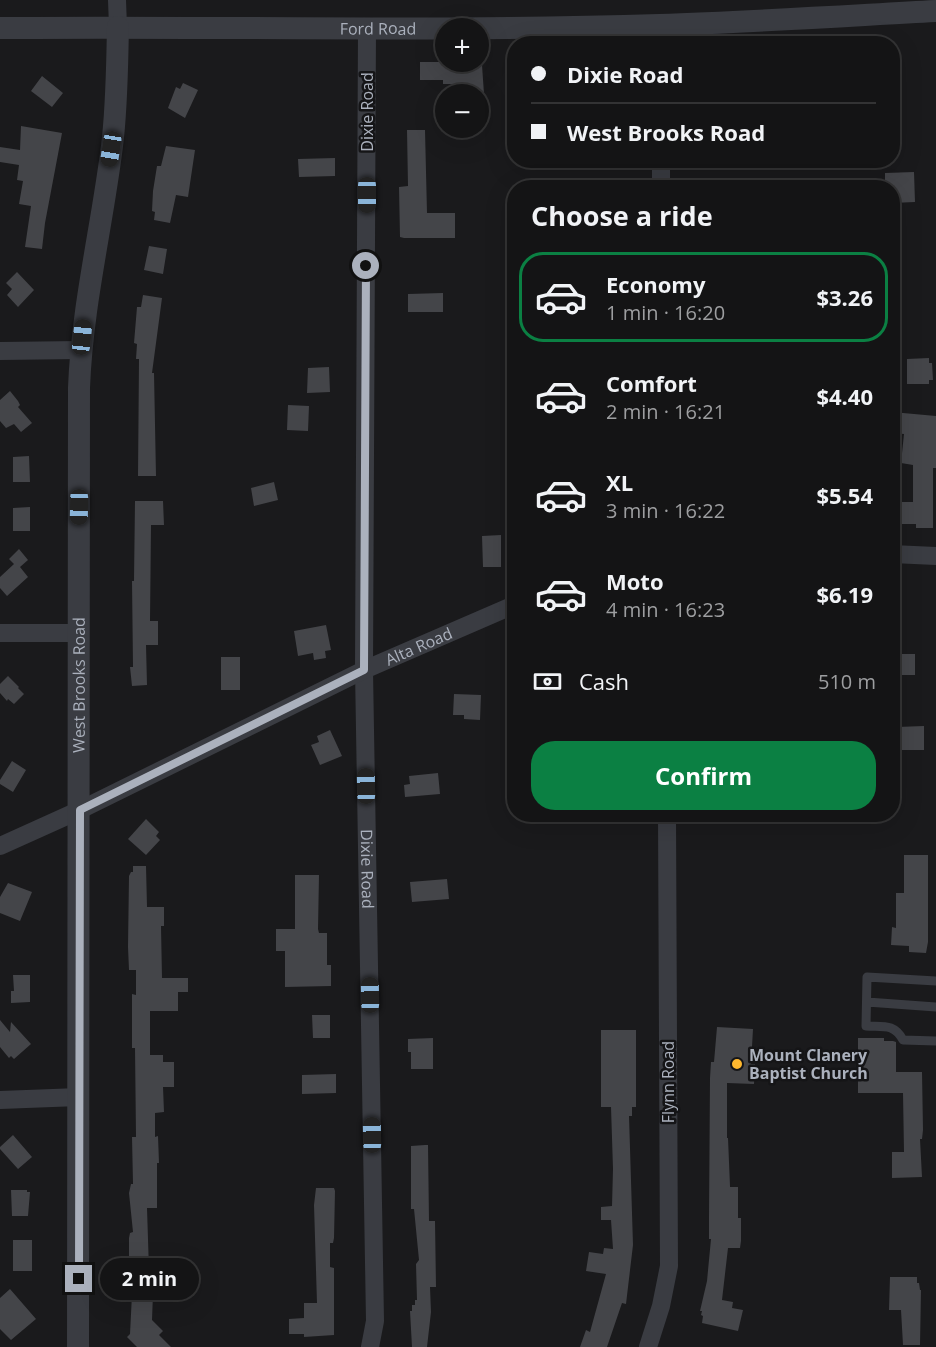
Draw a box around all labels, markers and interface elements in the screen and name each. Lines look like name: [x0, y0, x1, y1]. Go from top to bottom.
street label: Ford Road: [340, 17, 416, 40]
map controls: [435, 18, 489, 138]
button: +: [435, 18, 489, 72]
text: Dixie Road: [567, 59, 684, 89]
street label: Dixie Road: [356, 72, 378, 152]
button: −: [435, 84, 489, 138]
text: West Brooks Road: [567, 117, 765, 147]
car: [99, 130, 123, 168]
car: [358, 177, 376, 213]
text: Choose a ride: [531, 197, 713, 234]
route start: [352, 252, 379, 279]
text: Economy: [606, 269, 705, 299]
icon: car: [534, 270, 588, 324]
text: $3.26: [816, 282, 873, 312]
text: 1 min · 16:20: [606, 299, 725, 326]
car: [71, 318, 93, 356]
text: Comfort: [606, 368, 697, 398]
icon: car: [534, 369, 588, 423]
text: $4.40: [816, 381, 873, 411]
text: 2 min · 16:21: [606, 398, 725, 425]
text: XL: [606, 467, 633, 497]
icon: car: [534, 468, 588, 522]
text: $5.54: [816, 480, 873, 510]
car: [70, 489, 88, 525]
text: 3 min · 16:22: [606, 497, 725, 524]
text: Moto: [606, 566, 664, 596]
icon: car: [534, 567, 588, 621]
text: $6.19: [816, 579, 873, 609]
text: 4 min · 16:23: [606, 596, 725, 623]
street label: West Brooks Road: [68, 617, 90, 753]
street label: Alta Road: [382, 622, 456, 671]
icon: cash: [531, 665, 564, 698]
text: Cash: [579, 666, 629, 696]
text: 510 m: [818, 668, 876, 695]
button: Confirm: [531, 741, 876, 810]
car: [357, 768, 375, 804]
street label: Dixie Road: [356, 829, 379, 909]
car: [361, 977, 379, 1013]
street label: Flynn Road: [657, 1041, 679, 1123]
place label: Mount Clanery Baptist Church: [749, 1044, 868, 1084]
marker: Mount Clanery Baptist Church: [730, 1057, 744, 1071]
car: [363, 1117, 381, 1153]
callout: 2 min: [100, 1258, 199, 1300]
route end: [65, 1265, 92, 1292]
text: 2 min: [122, 1265, 177, 1292]

